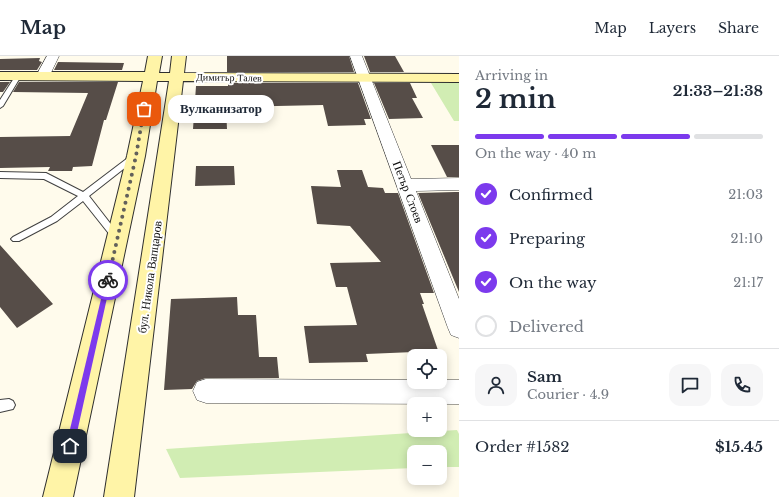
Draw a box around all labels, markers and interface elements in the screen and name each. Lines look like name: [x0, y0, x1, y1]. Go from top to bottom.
text: Map: [20, 16, 66, 39]
text: Map: [594, 19, 627, 37]
text: Layers: [649, 19, 696, 37]
text: Share: [718, 19, 759, 37]
text: Arriving in: [475, 67, 548, 84]
street label: Димитър Талев: [196, 70, 262, 85]
text: 21:33–21:38: [673, 81, 763, 100]
text: 2 min: [475, 83, 556, 115]
pin: [127, 92, 161, 126]
callout: Вулканизатор: [168, 95, 274, 123]
icon: bag: [133, 98, 155, 120]
text: Вулканизатор: [180, 100, 262, 117]
text: On the way · 40 m: [475, 145, 596, 162]
street label: Петър Стоев: [390, 159, 427, 225]
icon: check: [475, 183, 497, 205]
text: Confirmed: [509, 185, 593, 204]
text: 21:03: [728, 186, 763, 203]
street label: бул. Никола Вапцаров: [134, 219, 165, 334]
icon: check: [475, 227, 497, 249]
text: Preparing: [509, 229, 585, 248]
text: 21:10: [730, 230, 763, 247]
courier: [88, 260, 128, 300]
icon: bike: [97, 269, 119, 291]
icon: check: [475, 271, 497, 293]
text: On the way: [509, 273, 597, 292]
text: 21:17: [733, 274, 763, 291]
text: Delivered: [509, 317, 584, 336]
map controls: [407, 349, 447, 485]
button: locate: [407, 349, 447, 389]
button: person: [475, 364, 517, 406]
button: chat: [669, 364, 711, 406]
button: phone: [721, 364, 763, 406]
text: Sam: [527, 367, 562, 386]
text: Courier · 4.9: [527, 386, 609, 403]
button: +: [407, 397, 447, 437]
pin: [53, 429, 87, 463]
icon: home: [59, 435, 81, 457]
text: Order #1582: [475, 437, 570, 456]
text: $15.45: [715, 437, 763, 456]
button: −: [407, 445, 447, 485]

